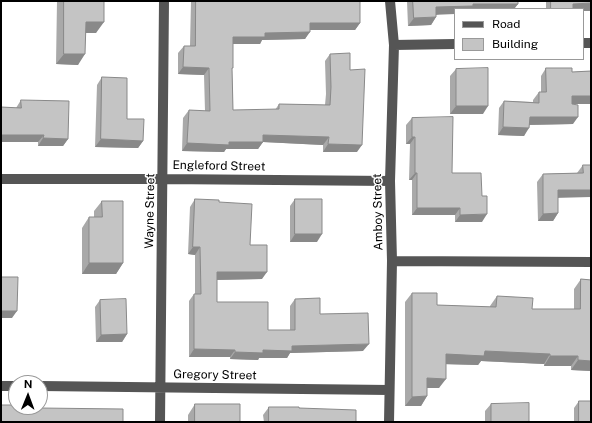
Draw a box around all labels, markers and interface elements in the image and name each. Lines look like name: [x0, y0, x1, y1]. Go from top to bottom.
legend: [454, 8, 584, 60]
text: Road: [492, 17, 520, 31]
text: Building: [492, 37, 538, 51]
street label: Engleford Street: [173, 158, 265, 174]
street label: Wayne Street: [142, 173, 158, 249]
street label: Amboy Street: [370, 173, 386, 251]
street label: Gregory Street: [173, 367, 257, 383]
north arrow: [8, 375, 48, 415]
text: N: [24, 378, 33, 390]

